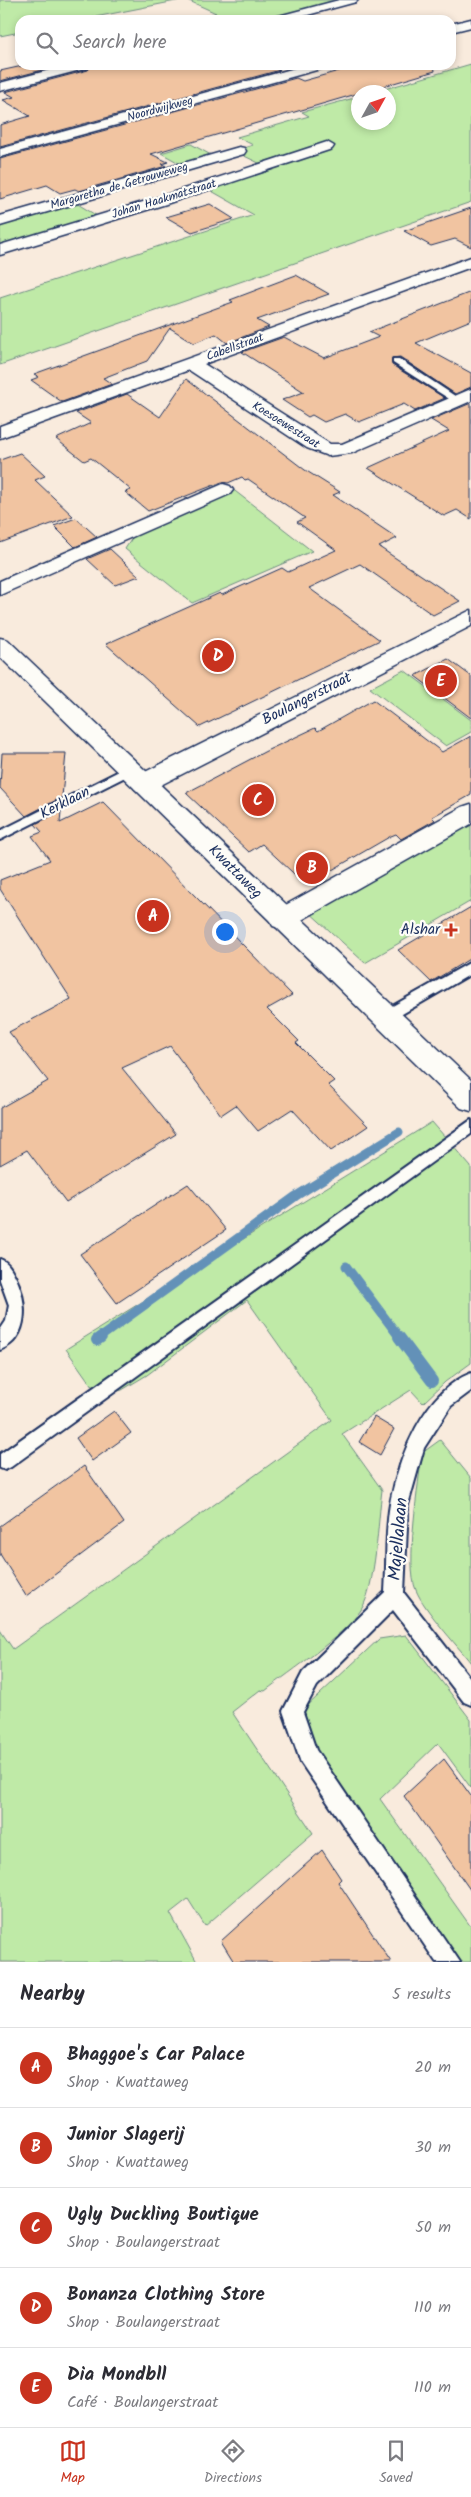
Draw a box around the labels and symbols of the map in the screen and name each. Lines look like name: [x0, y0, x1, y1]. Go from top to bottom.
north arrow: [351, 85, 396, 130]
street label: Noordwijkweg: [125, 91, 195, 127]
street label: Margaretha de Getrouweweg: [48, 157, 190, 215]
street label: Johan Haakmatstraat: [109, 174, 219, 224]
street label: Cabellstraat: [204, 328, 267, 366]
street label: Koesoewestraat: [248, 397, 324, 454]
pin: D: [202, 637, 234, 675]
pin: E: [425, 662, 457, 700]
street label: Boulangerstraat: [258, 666, 356, 732]
street label: Kerklaan: [36, 780, 94, 826]
pin: C: [242, 781, 274, 819]
street label: Kwattaweg: [202, 839, 268, 905]
pin: B: [296, 849, 328, 887]
pin: A: [137, 897, 169, 935]
place label: Alshar: [401, 918, 441, 942]
your location: [212, 919, 238, 945]
marker: Alshar: [444, 923, 458, 937]
street label: Majellalaan: [381, 1496, 417, 1582]

